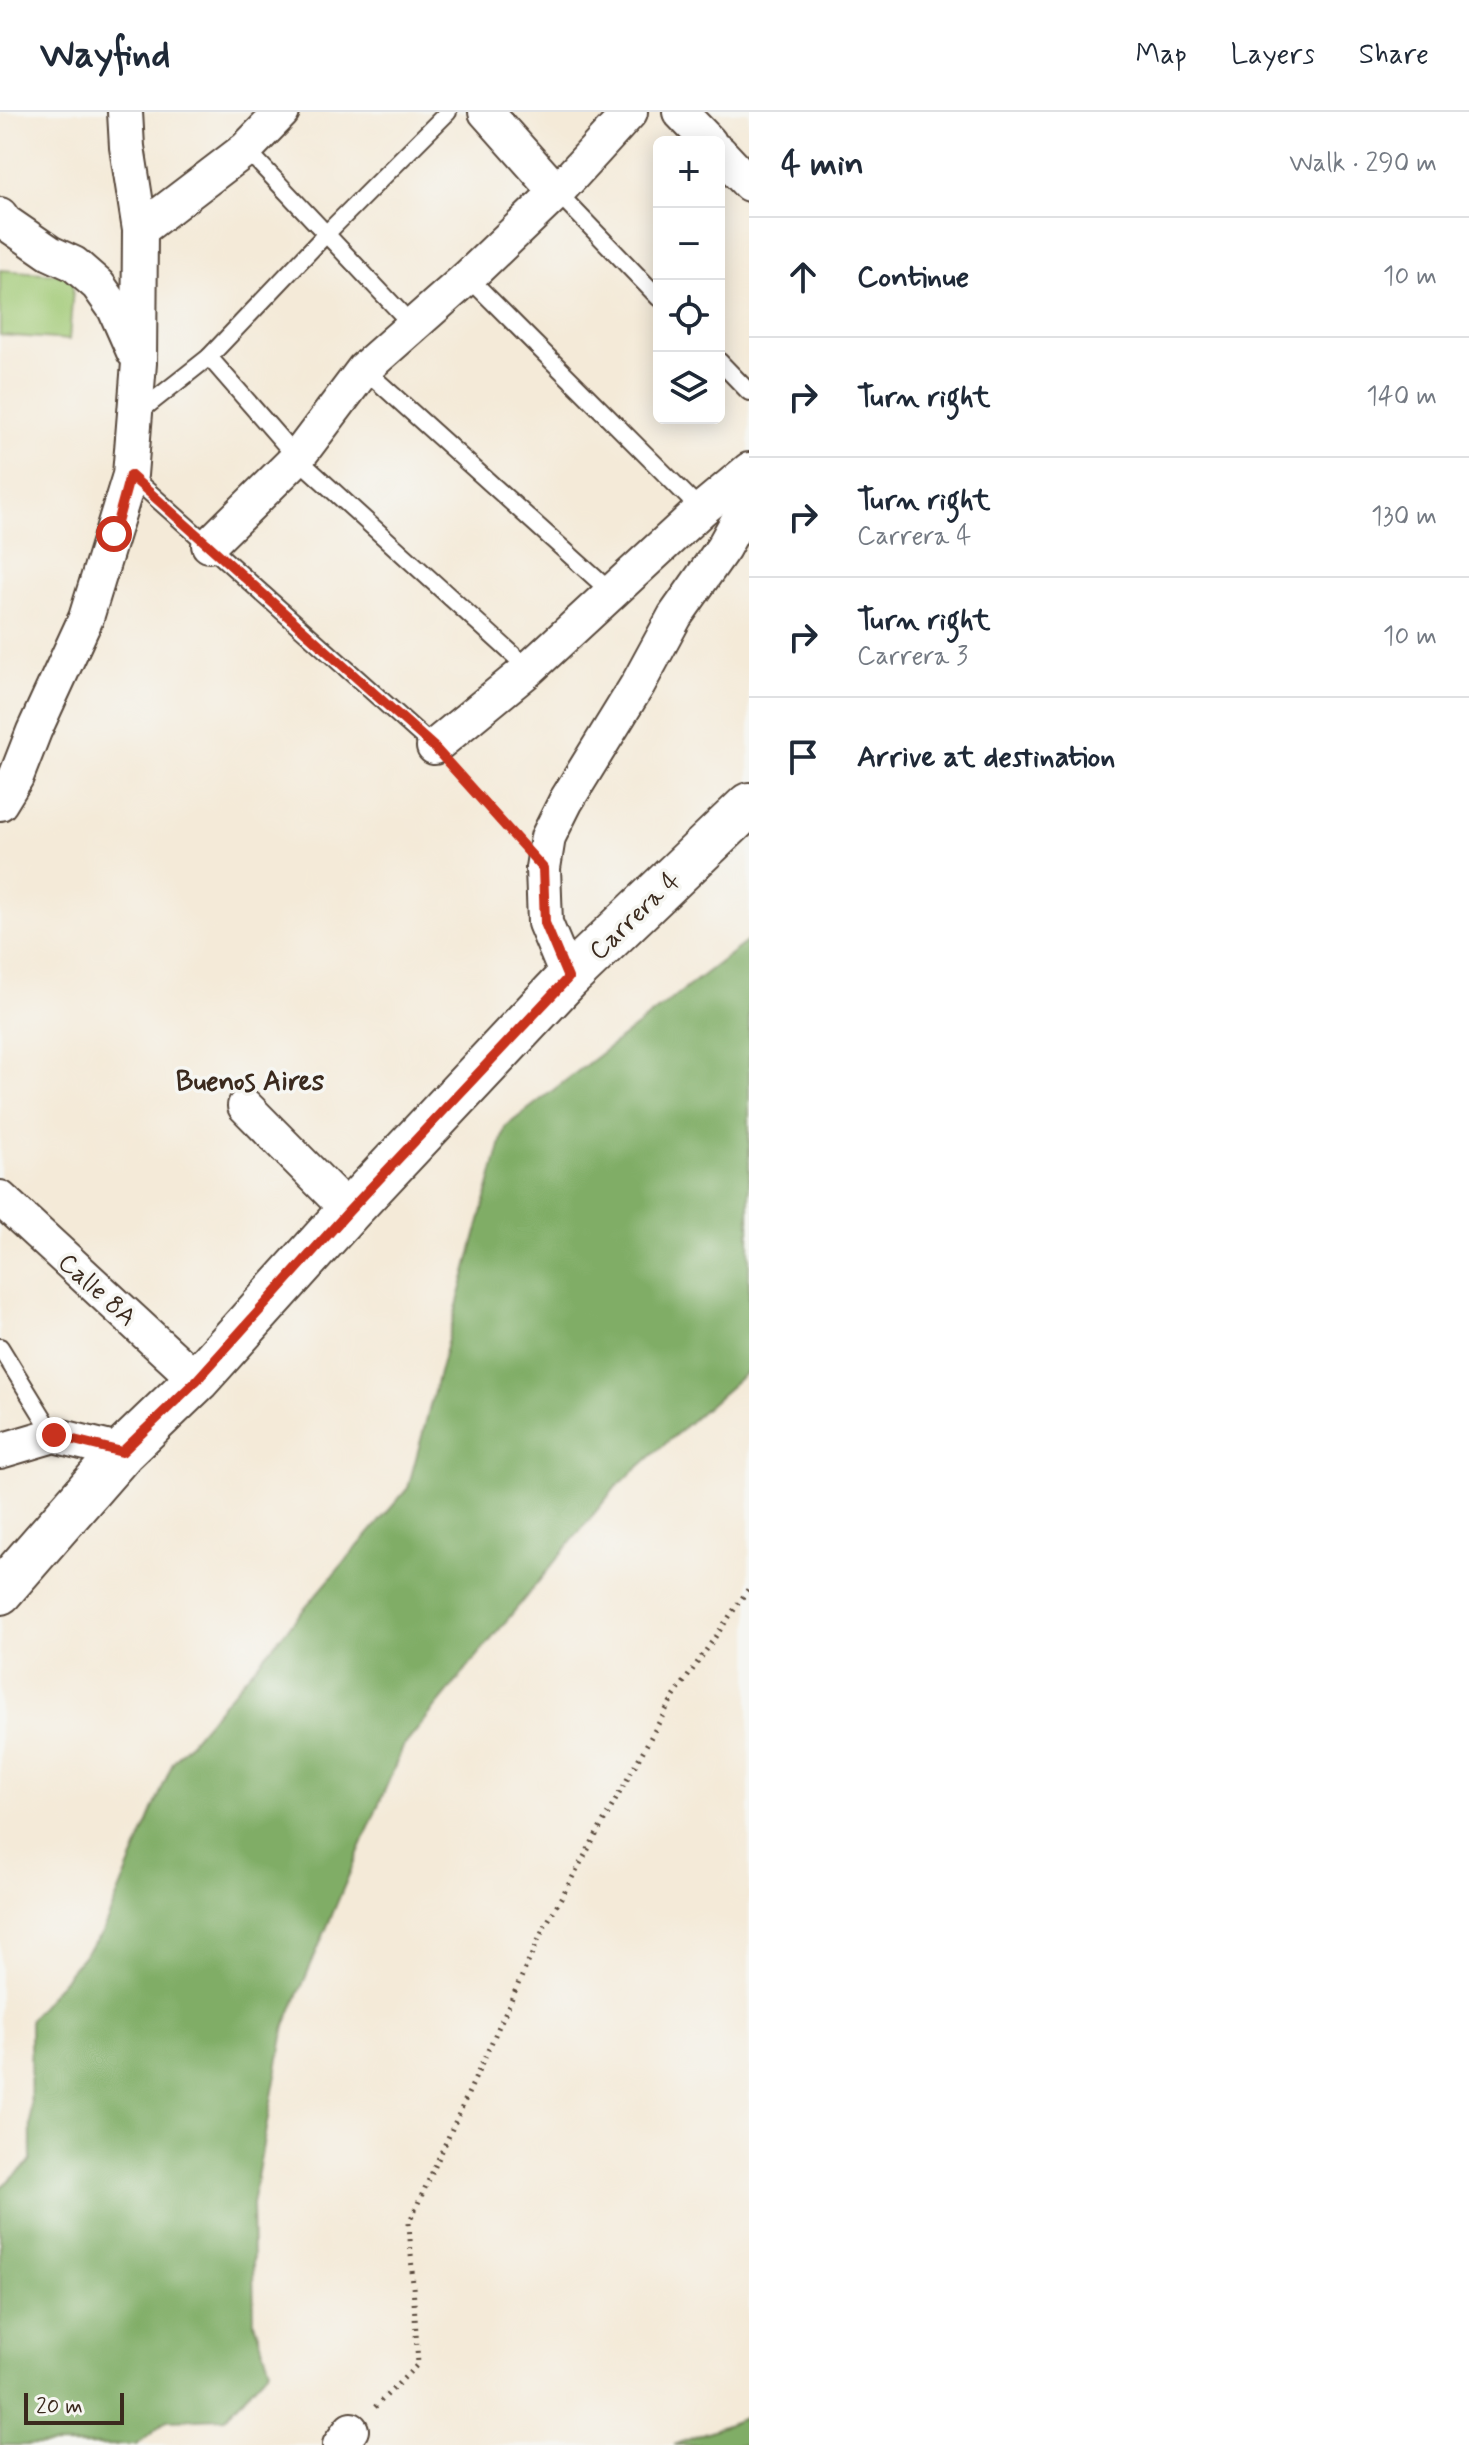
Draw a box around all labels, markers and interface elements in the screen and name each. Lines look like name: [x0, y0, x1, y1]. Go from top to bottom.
text: Wayfind: [40, 31, 170, 80]
text: Map: [1136, 37, 1187, 74]
text: Layers: [1231, 37, 1315, 74]
text: Share: [1359, 37, 1429, 74]
map controls: [653, 136, 725, 424]
button: +: [653, 136, 725, 208]
text: 4 min: [781, 142, 864, 187]
text: Walk · 290 m: [1289, 147, 1437, 181]
button: −: [653, 208, 725, 280]
icon: ahead: [781, 255, 825, 299]
text: Continue: [857, 258, 969, 297]
text: 10 m: [1383, 260, 1437, 294]
button: locate: [653, 280, 725, 352]
button: layers: [653, 352, 725, 424]
icon: right: [781, 375, 825, 419]
text: Turn right: [857, 378, 990, 417]
text: 140 m: [1366, 380, 1437, 414]
text: Turn right: [857, 481, 990, 520]
icon: right: [781, 495, 825, 539]
text: 130 m: [1371, 500, 1437, 534]
route start: [96, 516, 132, 552]
text: Carrera 4: [857, 520, 971, 554]
text: Turn right: [857, 601, 990, 640]
icon: right: [781, 615, 825, 659]
text: 10 m: [1383, 620, 1437, 654]
text: Carrera 3: [857, 640, 968, 674]
icon: arrive: [781, 735, 825, 779]
text: Arrive at destination: [857, 738, 1115, 777]
street label: Carrera 4: [582, 864, 688, 968]
district label: Buenos Aires: [176, 1064, 325, 1101]
street label: Calle 8A: [50, 1246, 143, 1335]
route end: [36, 1417, 72, 1453]
scale bar: [24, 2389, 124, 2425]
text: 20 m: [36, 2393, 83, 2421]

